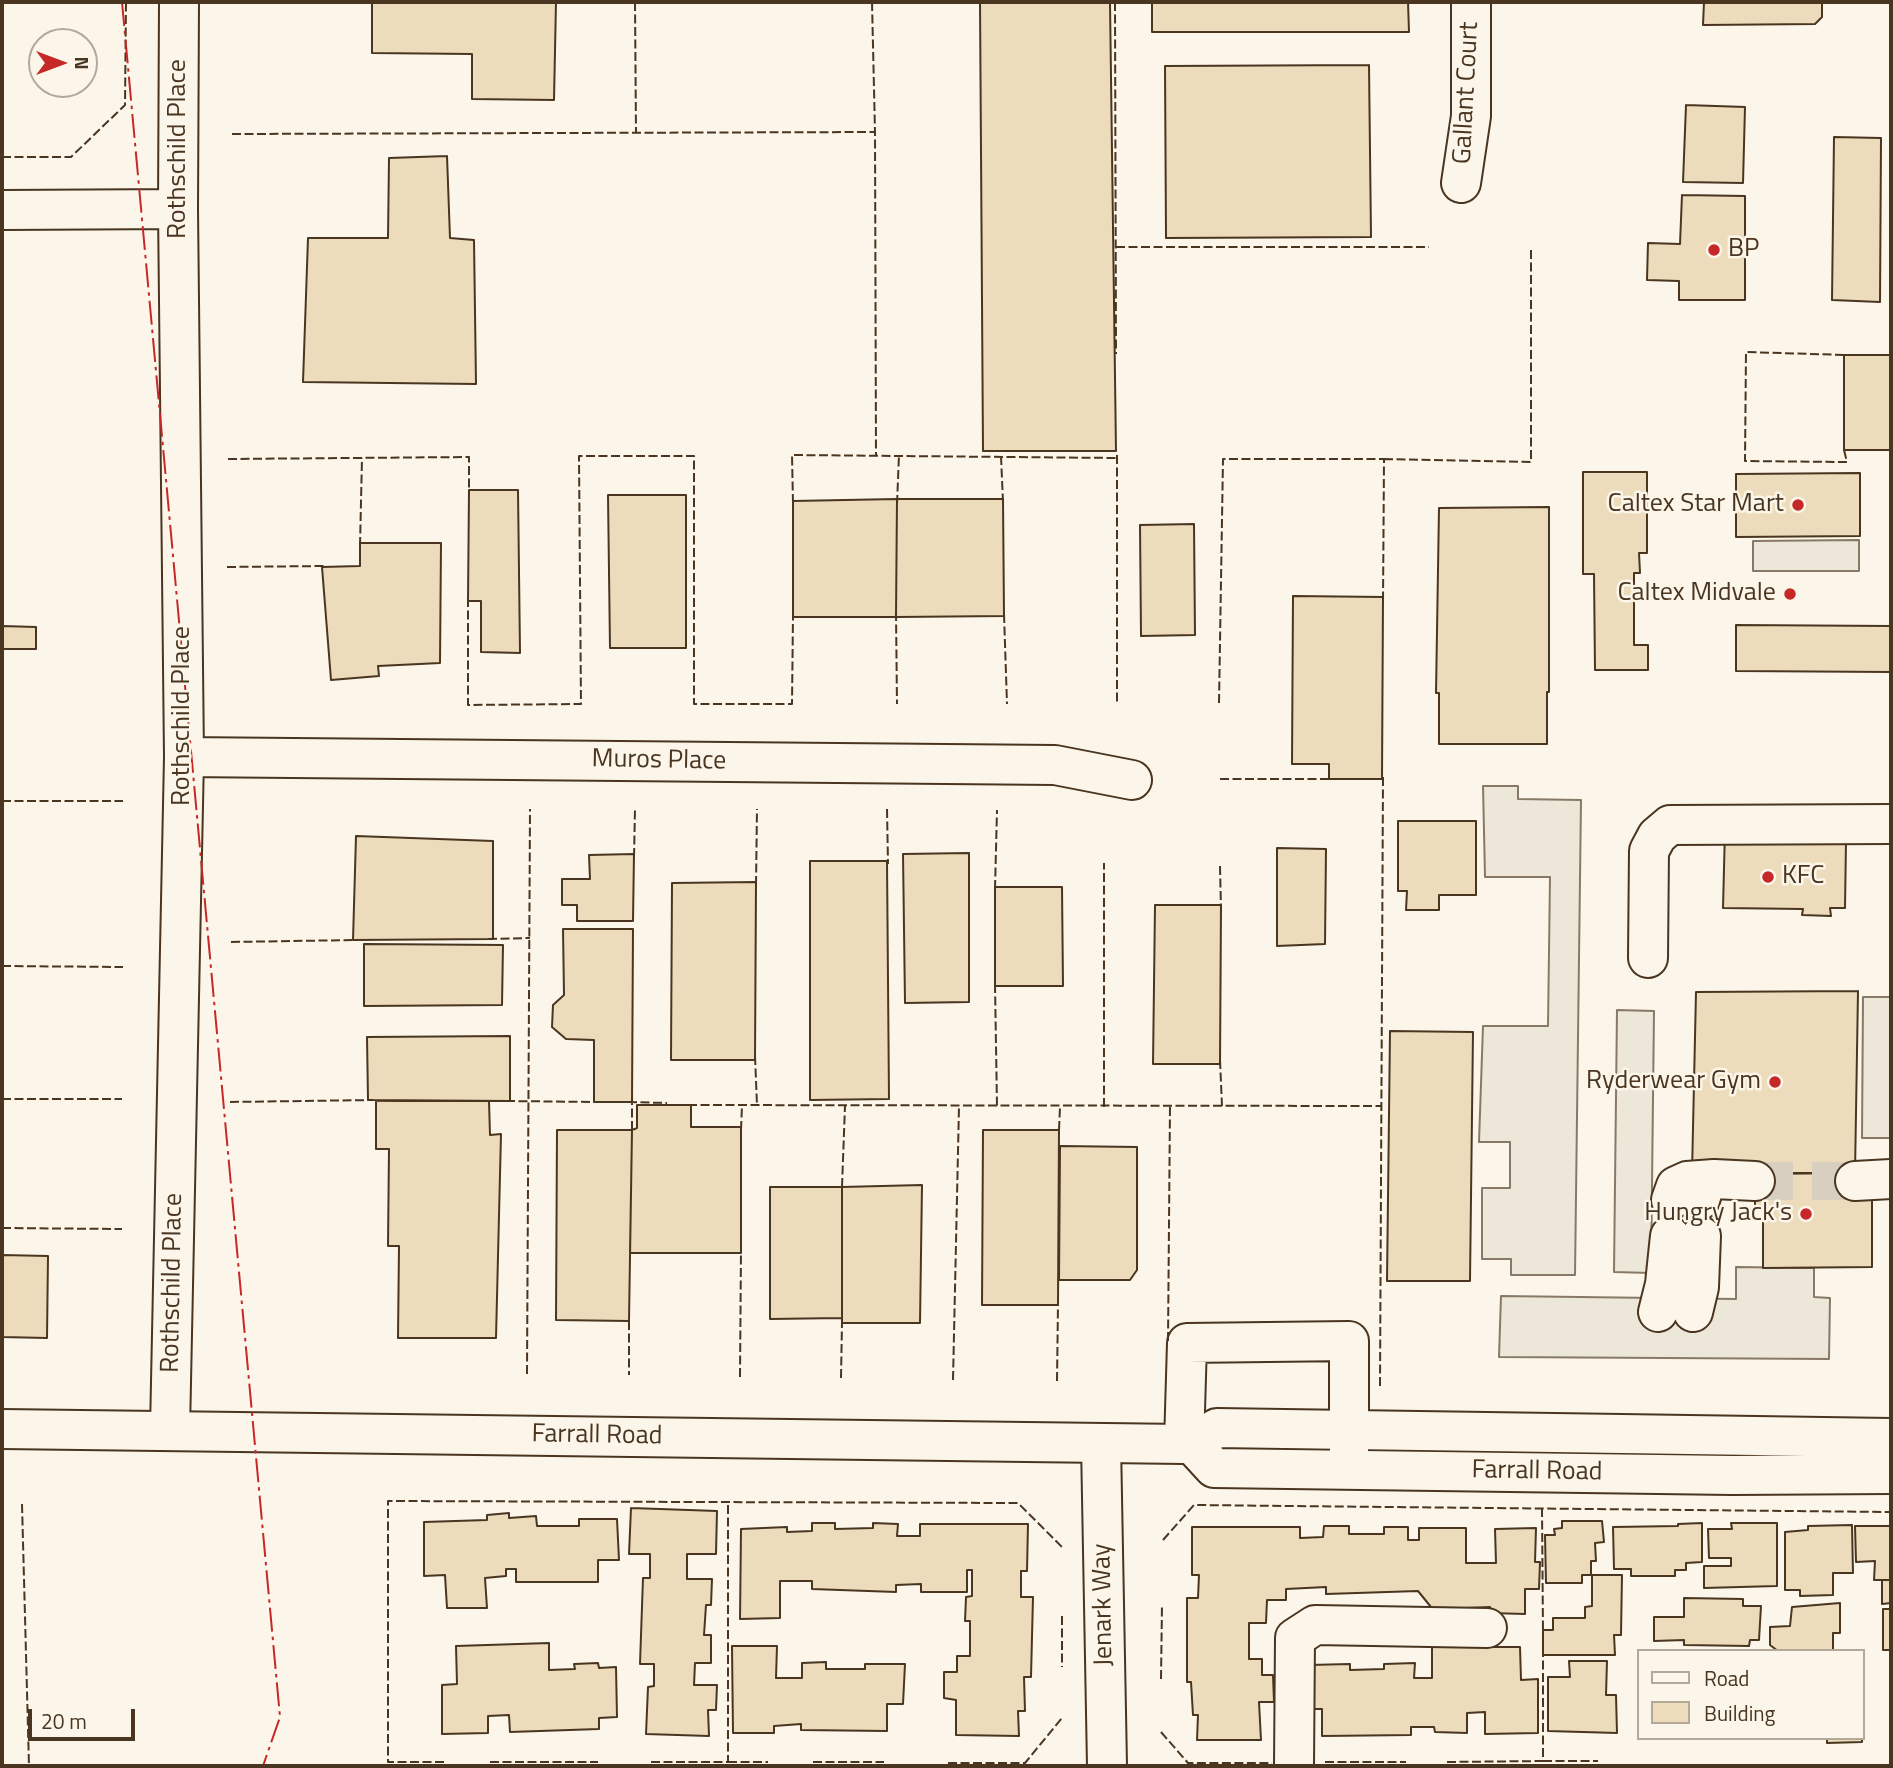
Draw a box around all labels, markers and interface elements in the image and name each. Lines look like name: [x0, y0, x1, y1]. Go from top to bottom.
street label: Gallant Court: [1448, 21, 1486, 165]
north arrow: [28, 28, 98, 98]
text: N: [68, 56, 97, 70]
street label: Rothschild Place: [163, 59, 195, 239]
place label: BP: [1728, 234, 1759, 266]
marker: BP: [1706, 242, 1722, 258]
place label: Caltex Star Mart: [1607, 489, 1784, 521]
marker: Caltex Star Mart: [1790, 497, 1806, 513]
place label: Caltex Midvale: [1617, 578, 1776, 610]
marker: Caltex Midvale: [1782, 586, 1798, 602]
street label: Rothschild Place: [167, 626, 199, 806]
street label: Muros Place: [591, 744, 727, 778]
place label: KFC: [1782, 861, 1824, 893]
marker: KFC: [1760, 869, 1776, 885]
place label: Ryderwear Gym: [1586, 1066, 1761, 1098]
marker: Ryderwear Gym: [1767, 1074, 1783, 1090]
street label: Rothschild Place: [156, 1193, 190, 1373]
place label: Hungry Jack's: [1644, 1198, 1792, 1230]
marker: Hungry Jack's: [1798, 1206, 1814, 1222]
street label: Farrall Road: [531, 1419, 663, 1453]
street label: Farrall Road: [1471, 1455, 1603, 1489]
street label: Jenark Way: [1087, 1543, 1121, 1667]
legend: [1638, 1649, 1865, 1740]
text: Road: [1704, 1662, 1749, 1694]
scale bar: [32, 1694, 138, 1738]
text: Building: [1704, 1697, 1775, 1729]
text: 20 m: [41, 1705, 87, 1737]

